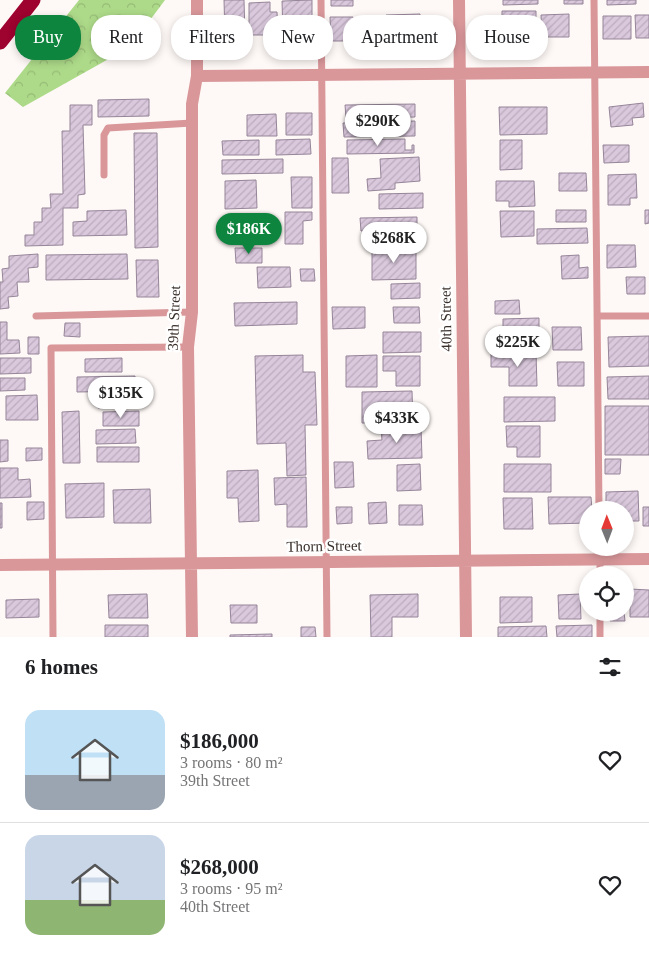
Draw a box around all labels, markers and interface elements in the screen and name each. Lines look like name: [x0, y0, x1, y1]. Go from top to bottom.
chip: Buy: [15, 15, 81, 60]
chip: Rent: [91, 15, 161, 60]
chip: Filters: [171, 15, 253, 60]
chip: New: [263, 15, 333, 60]
chip: Apartment: [343, 15, 456, 60]
chip: House: [466, 15, 548, 60]
pin: $290K: [343, 104, 413, 147]
text: $290K: [356, 112, 400, 129]
pin: $186K: [214, 212, 284, 255]
text: $186K: [227, 220, 271, 237]
pin: $268K: [359, 222, 429, 264]
text: $268K: [372, 229, 416, 246]
street label: 39th Street: [165, 284, 183, 351]
street label: 40th Street: [437, 285, 455, 352]
pin: $225K: [483, 326, 553, 368]
text: $225K: [496, 333, 540, 350]
pin: $135K: [86, 376, 156, 419]
text: $135K: [99, 384, 143, 401]
pin: $433K: [362, 402, 432, 444]
text: $433K: [375, 409, 419, 426]
north arrow: [579, 501, 634, 556]
map controls: [579, 501, 634, 621]
street label: Thorn Street: [286, 537, 363, 555]
button: locate: [579, 566, 634, 621]
icon: filters: [596, 653, 624, 681]
text: 6 homes: [25, 655, 98, 679]
text: $186,000: [180, 729, 259, 753]
icon: home: [65, 730, 125, 790]
icon: heart: [596, 746, 624, 774]
text: 3 rooms · 80 m²: [180, 754, 283, 771]
text: 39th Street: [180, 772, 250, 789]
icon: home: [65, 855, 125, 915]
text: $268,000: [180, 855, 259, 879]
icon: heart: [596, 871, 624, 899]
text: 3 rooms · 95 m²: [180, 880, 283, 897]
text: 40th Street: [180, 898, 250, 915]

